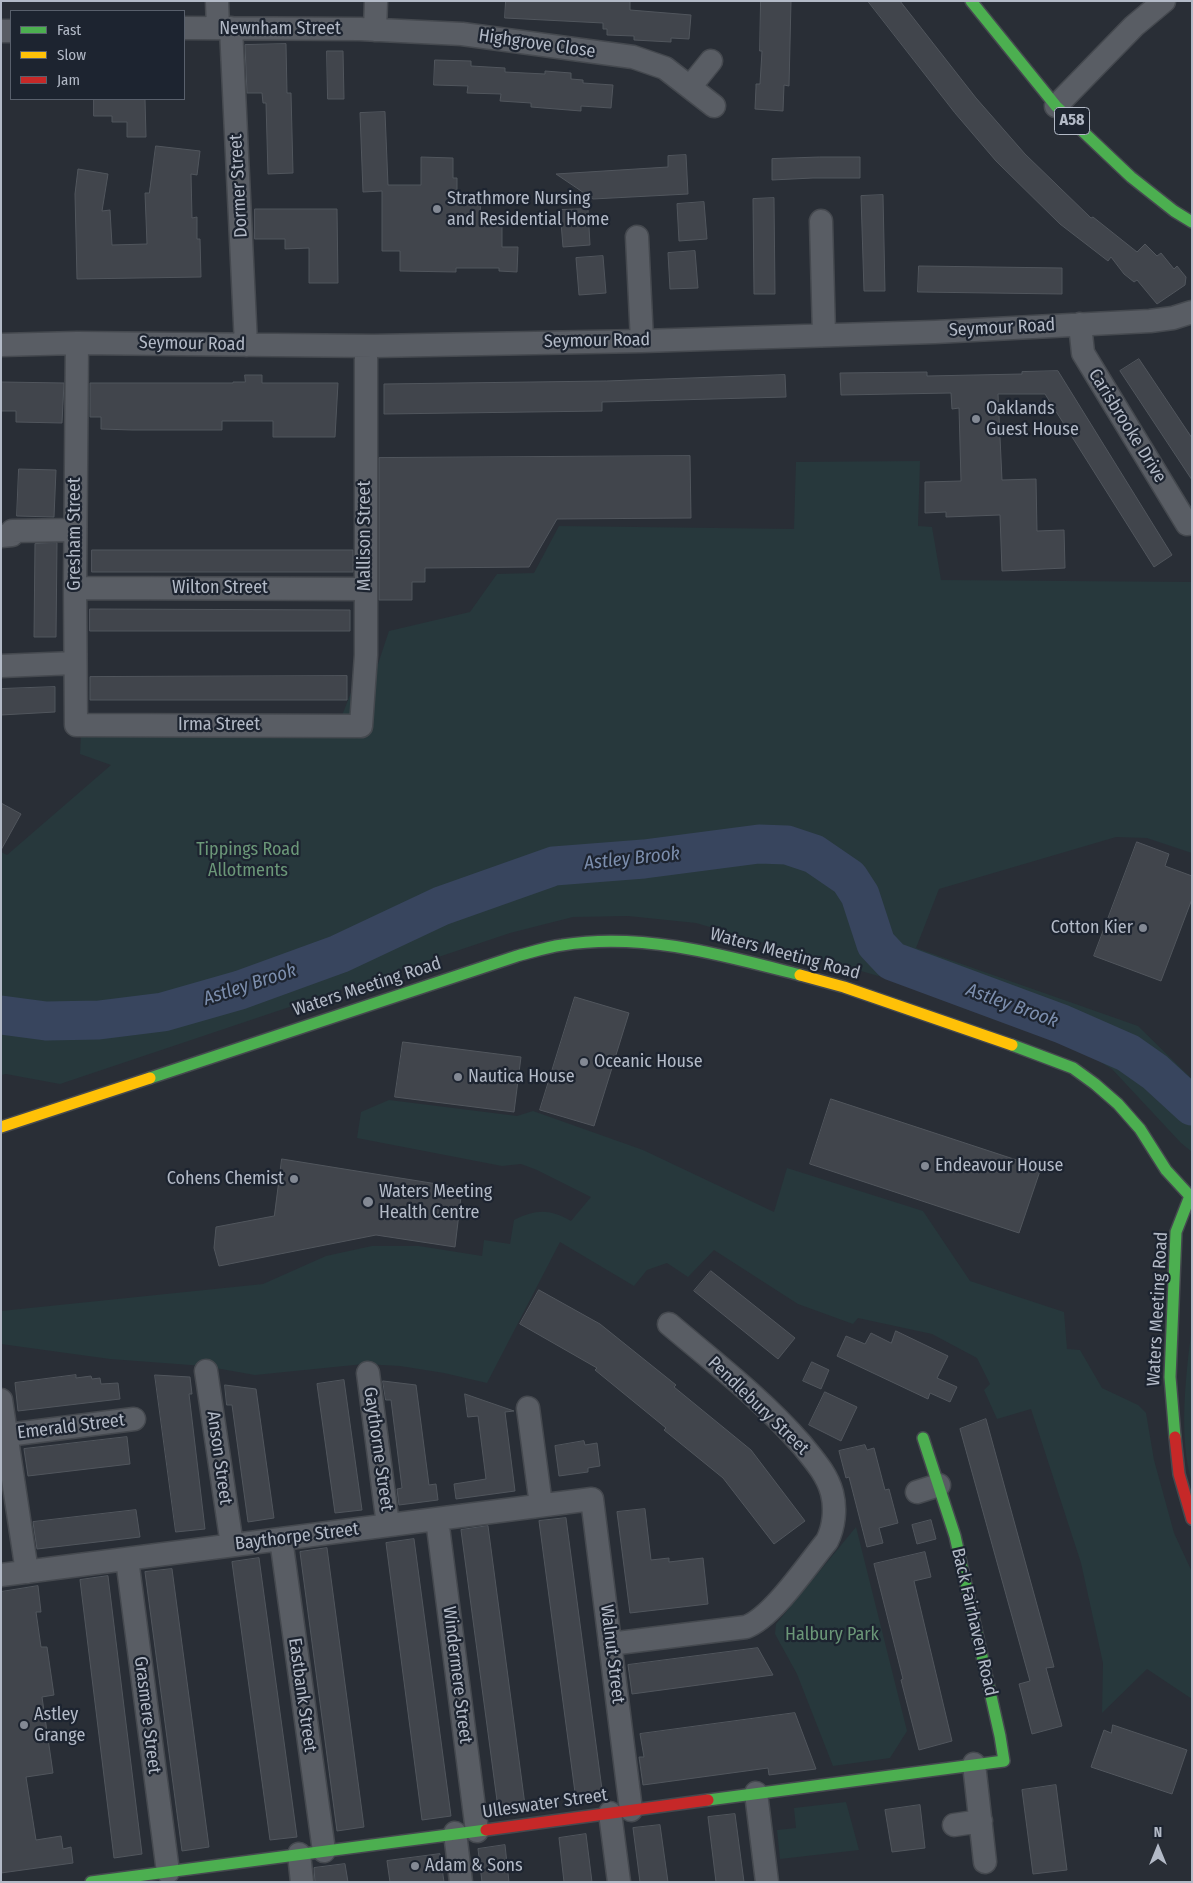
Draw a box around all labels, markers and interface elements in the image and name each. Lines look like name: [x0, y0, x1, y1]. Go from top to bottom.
legend: [10, 10, 185, 100]
street label: Newnham Street: [219, 18, 341, 40]
text: Fast: [57, 21, 81, 39]
street label: Highgrove Close: [477, 25, 597, 63]
text: Slow: [57, 46, 86, 64]
text: Jam: [57, 71, 80, 89]
road number: A58: [1054, 108, 1090, 134]
street label: Dormer Street: [226, 134, 252, 238]
place label: Strathmore Nursing and Residential Home: [447, 188, 609, 230]
marker: Strathmore Nursing and Residential Home: [431, 203, 443, 215]
street label: Seymour Road: [948, 314, 1056, 342]
street label: Seymour Road: [544, 329, 650, 353]
street label: Seymour Road: [139, 332, 245, 356]
street label: Carisbrooke Drive: [1083, 365, 1171, 487]
place label: Oaklands Guest House: [986, 398, 1079, 440]
marker: Oaklands Guest House: [970, 413, 982, 425]
street label: Gresham Street: [64, 477, 86, 591]
street label: Mallison Street: [354, 481, 376, 591]
street label: Wilton Street: [172, 577, 268, 599]
street label: Irma Street: [178, 714, 260, 736]
park label: Tippings Road Allotments: [196, 839, 300, 882]
water label: Astley Brook: [583, 843, 681, 875]
place label: Cotton Kier: [1051, 917, 1133, 939]
marker: Cotton Kier: [1137, 922, 1149, 934]
street label: Waters Meeting Road: [707, 924, 863, 984]
street label: Waters Meeting Road: [290, 953, 444, 1021]
water label: Astley Brook: [201, 959, 299, 1011]
water label: Astley Brook: [963, 979, 1061, 1033]
place label: Oceanic House: [594, 1051, 703, 1073]
marker: Oceanic House: [578, 1056, 590, 1068]
place label: Nautica House: [468, 1066, 575, 1088]
marker: Nautica House: [452, 1071, 464, 1083]
place label: Endeavour House: [935, 1155, 1063, 1177]
marker: Endeavour House: [919, 1160, 931, 1172]
place label: Cohens Chemist: [167, 1168, 284, 1190]
marker: Cohens Chemist: [288, 1173, 300, 1185]
place label: Waters Meeting Health Centre: [379, 1181, 492, 1224]
marker: Waters Meeting Health Centre: [361, 1195, 375, 1209]
street label: Waters Meeting Road: [1143, 1231, 1173, 1387]
street label: Pendlebury Street: [703, 1352, 813, 1460]
street label: Gaythorne Street: [359, 1386, 397, 1512]
street label: Emerald Street: [16, 1410, 126, 1444]
street label: Anson Street: [202, 1410, 236, 1506]
street label: Baythorpe Street: [234, 1519, 360, 1555]
street label: Back Fairhaven Road: [946, 1546, 1002, 1698]
street label: Walnut Street: [595, 1603, 629, 1705]
street label: Windermere Street: [438, 1605, 476, 1745]
park label: Halbury Park: [785, 1624, 879, 1646]
street label: Eastbank Street: [283, 1637, 321, 1753]
street label: Grasmere Street: [129, 1655, 165, 1775]
place label: Astley Grange: [34, 1704, 85, 1746]
marker: Astley Grange: [18, 1719, 30, 1731]
street label: Ulleswater Street: [481, 1785, 609, 1823]
north arrow: [1133, 1823, 1183, 1873]
text: N: [1154, 1824, 1162, 1841]
place label: Adam & Sons: [425, 1855, 523, 1877]
marker: Adam & Sons: [409, 1860, 421, 1872]

